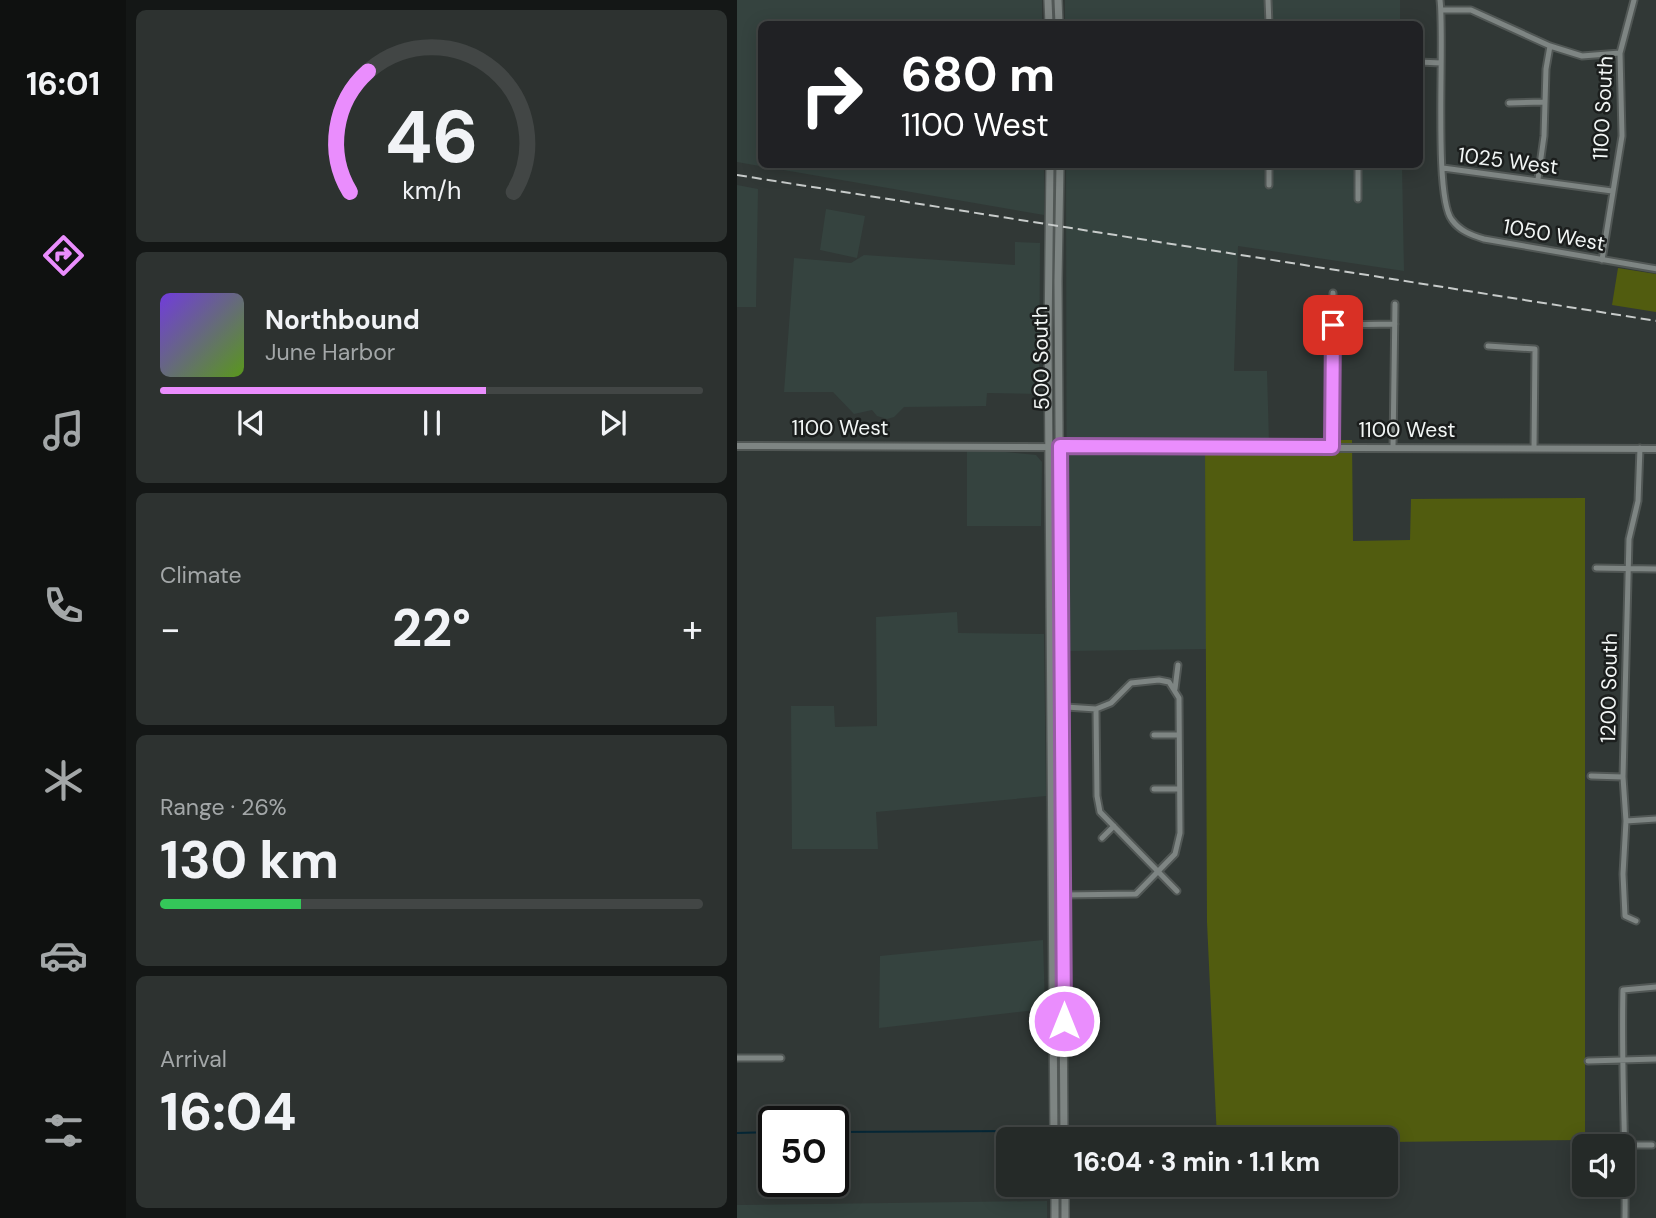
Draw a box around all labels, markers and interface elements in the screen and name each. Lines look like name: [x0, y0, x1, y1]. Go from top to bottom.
text: 680 m: [901, 42, 1055, 106]
icon: right: [786, 49, 877, 140]
street label: 1100 South: [1586, 55, 1620, 161]
text: 16:01: [26, 63, 100, 105]
text: 46: [385, 90, 478, 185]
text: 1100 West: [901, 104, 1049, 146]
street label: 1025 West: [1456, 141, 1560, 181]
text: km/h: [402, 174, 461, 207]
street label: 1050 West: [1501, 212, 1607, 258]
icon: directions: [39, 231, 88, 280]
pin: [1303, 295, 1363, 355]
text: Northbound: [265, 303, 420, 337]
street label: 500 South: [1026, 306, 1056, 410]
icon: arrive: [1314, 306, 1352, 344]
text: June Harbor: [265, 337, 395, 367]
icon: previous: [232, 404, 270, 442]
icon: pause: [413, 404, 451, 442]
icon: next: [594, 404, 632, 442]
icon: music: [39, 406, 88, 455]
street label: 1100 West: [792, 414, 888, 442]
street label: 1100 West: [1359, 416, 1455, 444]
text: Climate: [160, 560, 242, 590]
icon: phone: [39, 581, 88, 630]
text: 22°: [392, 594, 471, 662]
text: −: [160, 604, 181, 654]
text: +: [682, 604, 703, 654]
street label: 1200 South: [1594, 633, 1624, 743]
icon: climate: [39, 756, 88, 805]
text: Range · 26%: [160, 792, 287, 822]
text: 130 km: [160, 826, 339, 894]
icon: car: [39, 931, 88, 980]
position arrow: [1027, 984, 1101, 1058]
text: Arrival: [160, 1044, 227, 1074]
text: 16:04: [160, 1078, 297, 1146]
icon: filters: [39, 1106, 88, 1155]
speed limit sign: 50: [758, 1106, 849, 1197]
map controls: [1572, 1134, 1635, 1197]
button: sound: [1572, 1134, 1635, 1197]
text: 16:04 · 3 min · 1.1 km: [1074, 1145, 1320, 1179]

